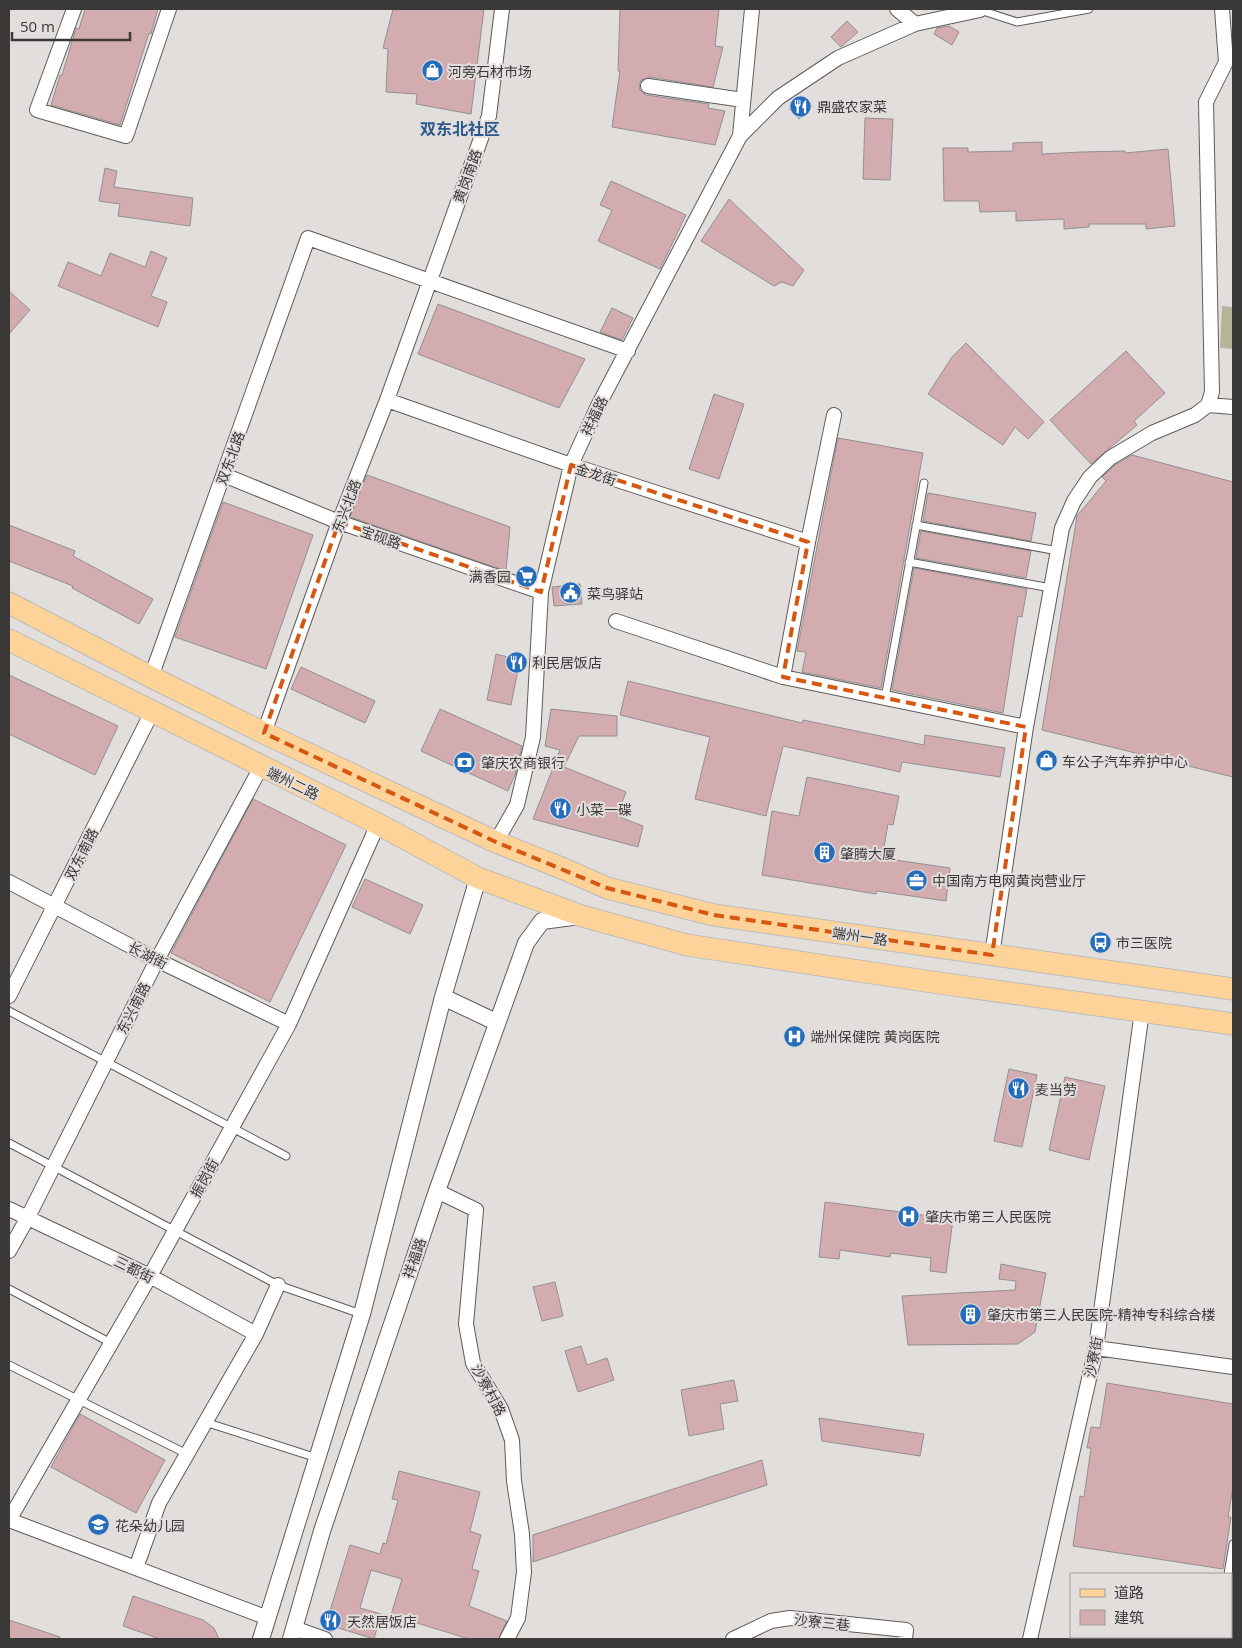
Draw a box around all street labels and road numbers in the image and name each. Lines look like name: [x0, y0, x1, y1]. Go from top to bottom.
street label: 黄岗南路: [448, 146, 486, 206]
street label: 祥福路: [576, 393, 612, 439]
street label: 双东北路: [211, 428, 249, 488]
street label: 金龙街: [573, 458, 619, 490]
street label: 东兴北路: [327, 476, 365, 536]
street label: 宝砚路: [358, 521, 404, 553]
street label: 端州二路: [264, 762, 322, 804]
street label: 双东南路: [60, 825, 102, 883]
street label: 端州一路: [831, 923, 889, 949]
street label: 长湖街: [125, 937, 171, 973]
street label: 东兴南路: [112, 979, 154, 1037]
street label: 振岗街: [186, 1155, 222, 1201]
street label: 祥福路: [398, 1235, 430, 1281]
street label: 三都街: [111, 1251, 157, 1287]
street label: 沙寮街: [1080, 1335, 1106, 1379]
street label: 沙寮村路: [467, 1361, 511, 1419]
street label: 沙寮三巷: [793, 1610, 851, 1634]

